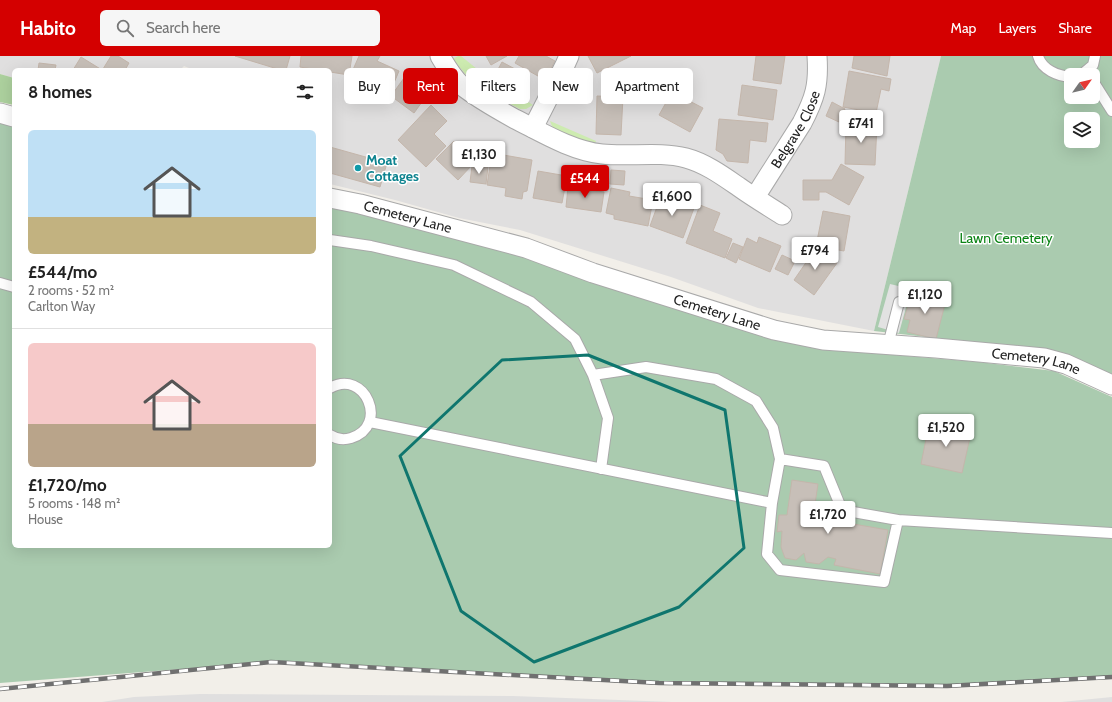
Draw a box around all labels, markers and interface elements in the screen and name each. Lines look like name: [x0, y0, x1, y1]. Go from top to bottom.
search box: [100, 10, 380, 46]
text: Habito: [20, 17, 76, 40]
icon: search: [114, 17, 136, 39]
text: Search here: [146, 19, 220, 37]
text: Map: [951, 19, 976, 37]
text: Layers: [998, 19, 1036, 37]
text: Share: [1058, 19, 1092, 37]
chip: Buy: [344, 68, 395, 104]
chip: Rent: [403, 68, 458, 104]
chip: Filters: [466, 68, 530, 104]
chip: New: [538, 68, 593, 104]
chip: Apartment: [601, 68, 693, 104]
north arrow: [1064, 68, 1100, 104]
map controls: [1064, 68, 1100, 148]
icon: filters: [294, 81, 316, 103]
text: 8 homes: [28, 82, 92, 102]
street label: Belgrave Close: [767, 89, 824, 172]
pin: £741: [837, 110, 885, 144]
button: layers: [1064, 112, 1100, 148]
text: £741: [848, 115, 874, 131]
pin: £1,130: [446, 141, 512, 175]
text: £1,130: [461, 146, 497, 162]
place label: Moat Cottages: [366, 151, 419, 185]
icon: home: [136, 156, 208, 228]
marker: Moat Cottages: [353, 163, 363, 173]
pin: £544: [561, 165, 609, 199]
text: £544: [570, 170, 600, 186]
pin: £1,600: [639, 183, 705, 217]
text: £1,600: [652, 188, 692, 204]
street label: Cemetery Lane: [362, 196, 454, 237]
park label: Lawn Cemetery: [959, 229, 1053, 247]
pin: £794: [791, 237, 839, 271]
text: £794: [801, 242, 829, 258]
text: £544/mo: [28, 262, 97, 282]
pin: £1,120: [892, 281, 958, 315]
text: 2 rooms · 52 m²: [28, 282, 114, 298]
text: £1,120: [907, 286, 943, 302]
street label: Cemetery Lane: [671, 290, 763, 334]
text: Carlton Way: [28, 298, 95, 314]
street label: Cemetery Lane: [991, 344, 1083, 378]
icon: home: [136, 369, 208, 441]
pin: £1,520: [913, 414, 979, 448]
text: £1,520: [927, 419, 965, 435]
text: £1,720/mo: [28, 475, 107, 495]
text: 5 rooms · 148 m²: [28, 495, 120, 511]
pin: £1,720: [795, 501, 861, 535]
text: £1,720: [809, 506, 847, 522]
text: House: [28, 511, 63, 527]

